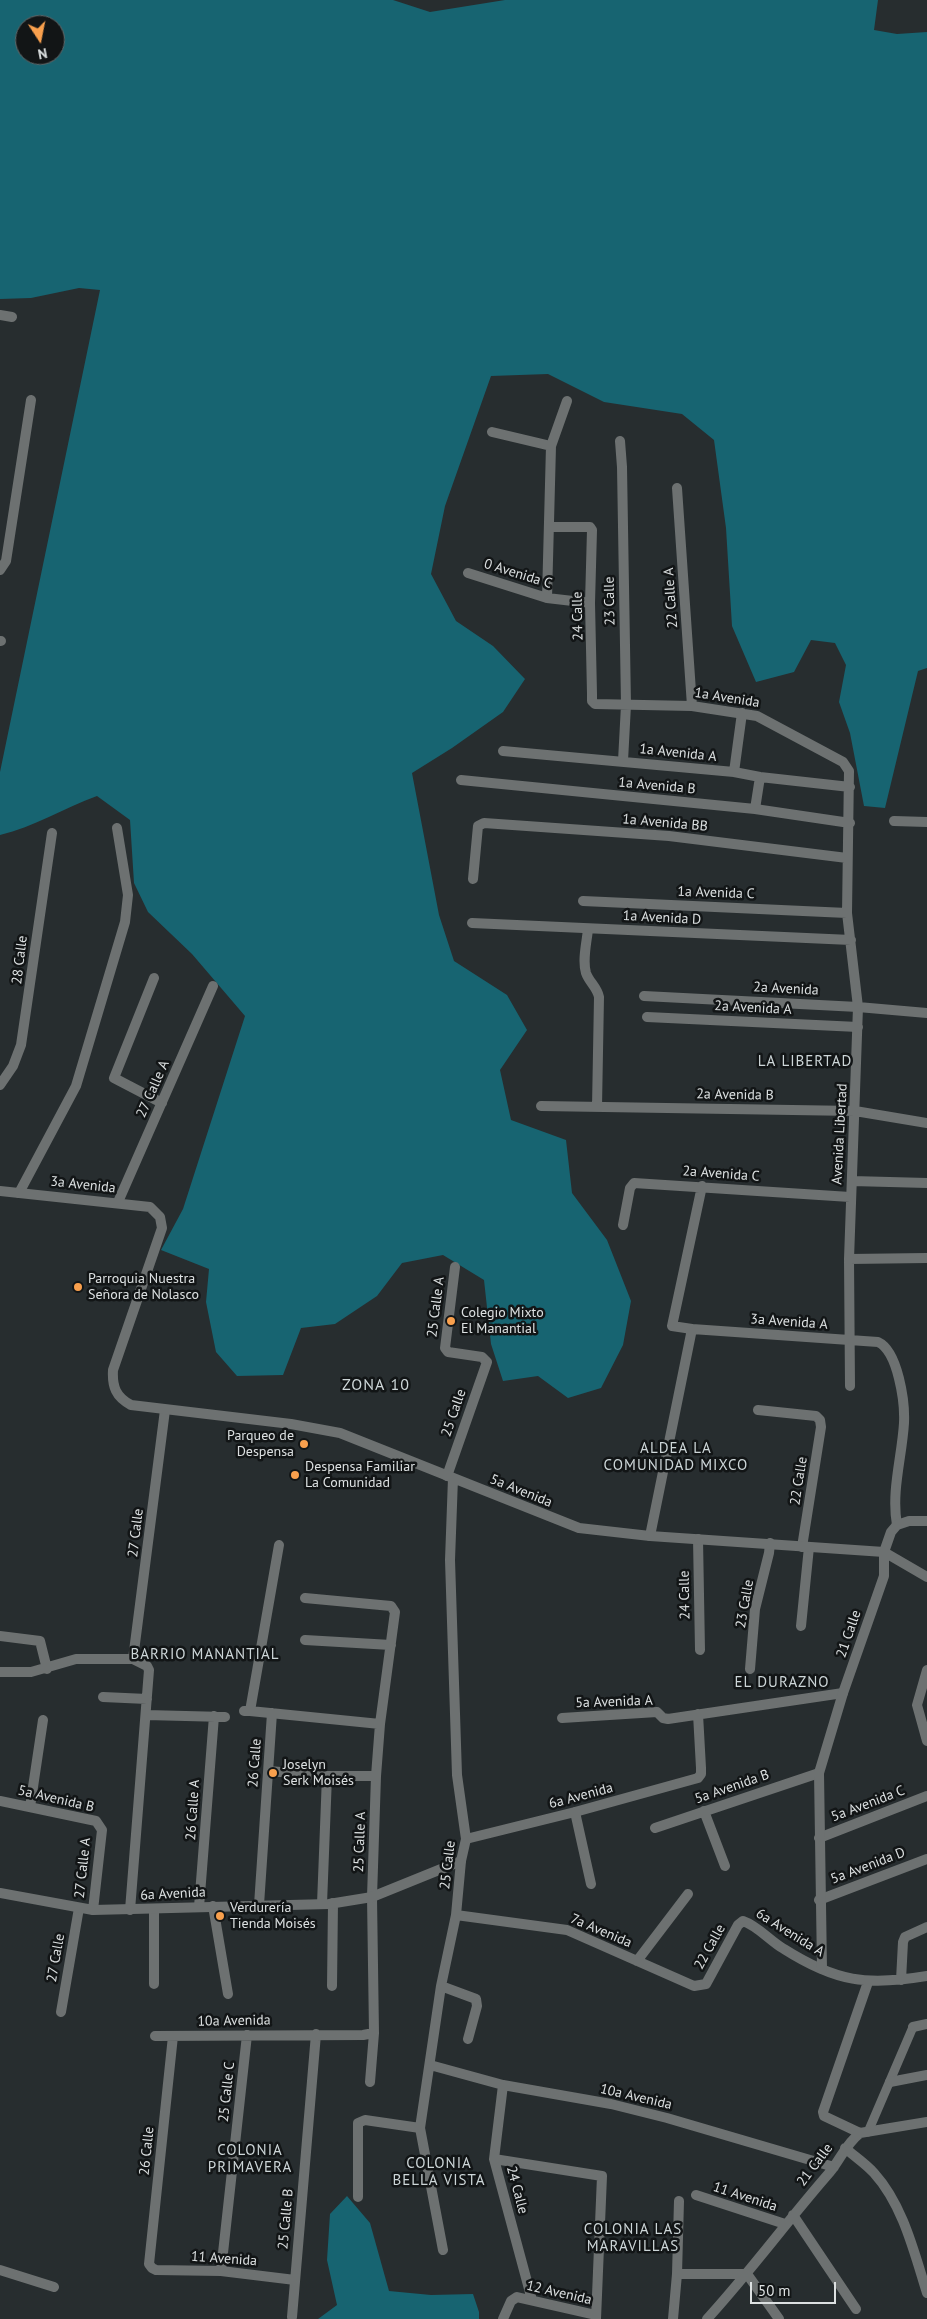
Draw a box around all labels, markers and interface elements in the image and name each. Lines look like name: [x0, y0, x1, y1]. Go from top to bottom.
north arrow: [15, 15, 65, 65]
text: N: [36, 44, 49, 63]
street label: 0 Avenida C: [482, 556, 554, 592]
street label: 22 Calle A: [660, 567, 682, 629]
street label: 23 Calle: [601, 576, 619, 626]
street label: 24 Calle: [569, 591, 587, 641]
street label: 1a Avenida: [693, 685, 761, 711]
street label: 1a Avenida A: [639, 741, 717, 765]
street label: 1a Avenida B: [618, 774, 696, 798]
street label: 1a Avenida BB: [622, 811, 708, 835]
street label: 1a Avenida C: [677, 883, 755, 903]
street label: 1a Avenida D: [622, 908, 702, 928]
street label: 28 Calle: [9, 935, 31, 985]
street label: 2a Avenida: [753, 979, 819, 999]
street label: 2a Avenida A: [714, 998, 792, 1018]
district label: LA LIBERTAD: [756, 1053, 854, 1071]
street label: 27 Calle A: [133, 1058, 173, 1120]
street label: Avenida Libertad: [829, 1083, 851, 1185]
street label: 2a Avenida B: [696, 1086, 774, 1104]
street label: 2a Avenida C: [682, 1163, 760, 1185]
street label: 3a Avenida: [49, 1173, 117, 1197]
place label: Parroquia Nuestra Señora de Nolasco: [88, 1271, 199, 1304]
street label: 25 Calle A: [424, 1276, 448, 1338]
marker: Parroquia Nuestra Señora de Nolasco: [72, 1281, 84, 1293]
place label: Colegio Mixto El Manantial: [461, 1305, 544, 1338]
street label: 3a Avenida A: [750, 1311, 828, 1333]
marker: Colegio Mixto El Manantial: [445, 1315, 457, 1327]
district label: ZONA 10: [341, 1375, 411, 1395]
street label: 25 Calle: [438, 1387, 470, 1439]
place label: Parqueo de Despensa: [227, 1428, 294, 1460]
marker: Parqueo de Despensa: [298, 1438, 310, 1450]
district label: ALDEA LA COMUNIDAD MIXCO: [602, 1440, 750, 1475]
street label: 22 Calle: [787, 1455, 811, 1507]
place label: Despensa Familiar La Comunidad: [305, 1459, 415, 1491]
marker: Despensa Familiar La Comunidad: [289, 1469, 301, 1481]
street label: 5a Avenida: [487, 1471, 555, 1511]
street label: 27 Calle: [125, 1508, 147, 1558]
street label: 24 Calle: [676, 1570, 694, 1620]
street label: 23 Calle: [732, 1578, 758, 1630]
street label: 21 Calle: [833, 1608, 865, 1660]
district label: BARRIO MANANTIAL: [129, 1646, 281, 1664]
district label: EL DURAZNO: [733, 1674, 831, 1692]
street label: 5a Avenida A: [575, 1692, 653, 1712]
street label: 26 Calle: [245, 1738, 265, 1788]
place label: Joselyn Serk Moisés: [283, 1757, 354, 1790]
street label: 5a Avenida B: [693, 1766, 771, 1808]
marker: Joselyn Serk Moisés: [267, 1767, 279, 1779]
street label: 26 Calle A: [182, 1779, 204, 1841]
street label: 6a Avenida: [547, 1779, 615, 1813]
street label: 5a Avenida B: [16, 1782, 96, 1816]
street label: 5a Avenida C: [829, 1782, 907, 1826]
street label: 25 Calle A: [351, 1811, 369, 1873]
street label: 27 Calle A: [71, 1837, 95, 1899]
street label: 25 Calle: [437, 1840, 459, 1890]
street label: 5a Avenida D: [828, 1844, 908, 1888]
street label: 6a Avenida: [140, 1884, 206, 1904]
place label: Verdurería Tienda Moisés: [230, 1900, 316, 1932]
street label: 6a Avenida A: [753, 1905, 827, 1961]
marker: Verdurería Tienda Moisés: [214, 1910, 226, 1922]
street label: 7a Avenida: [568, 1911, 634, 1951]
street label: 22 Calle: [691, 1922, 729, 1972]
street label: 27 Calle: [43, 1932, 69, 1984]
street label: 10a Avenida: [197, 2012, 271, 2030]
street label: 25 Calle C: [215, 2061, 239, 2123]
street label: 10a Avenida: [598, 2081, 674, 2113]
street label: 26 Calle: [136, 2126, 158, 2176]
street label: 21 Calle: [794, 2140, 836, 2190]
district label: COLONIA PRIMAVERA: [207, 2142, 293, 2177]
district label: COLONIA BELLA VISTA: [391, 2155, 487, 2190]
street label: 24 Calle: [503, 2164, 531, 2216]
street label: 11 Avenida: [711, 2179, 779, 2215]
street label: 25 Calle B: [275, 2188, 297, 2250]
district label: COLONIA LAS MARAVILLAS: [582, 2221, 684, 2256]
street label: 11 Avenida: [190, 2248, 258, 2270]
scale bar: [752, 2272, 838, 2304]
street label: 12 Avenida: [525, 2277, 593, 2309]
text: 50 m: [758, 2281, 791, 2300]

